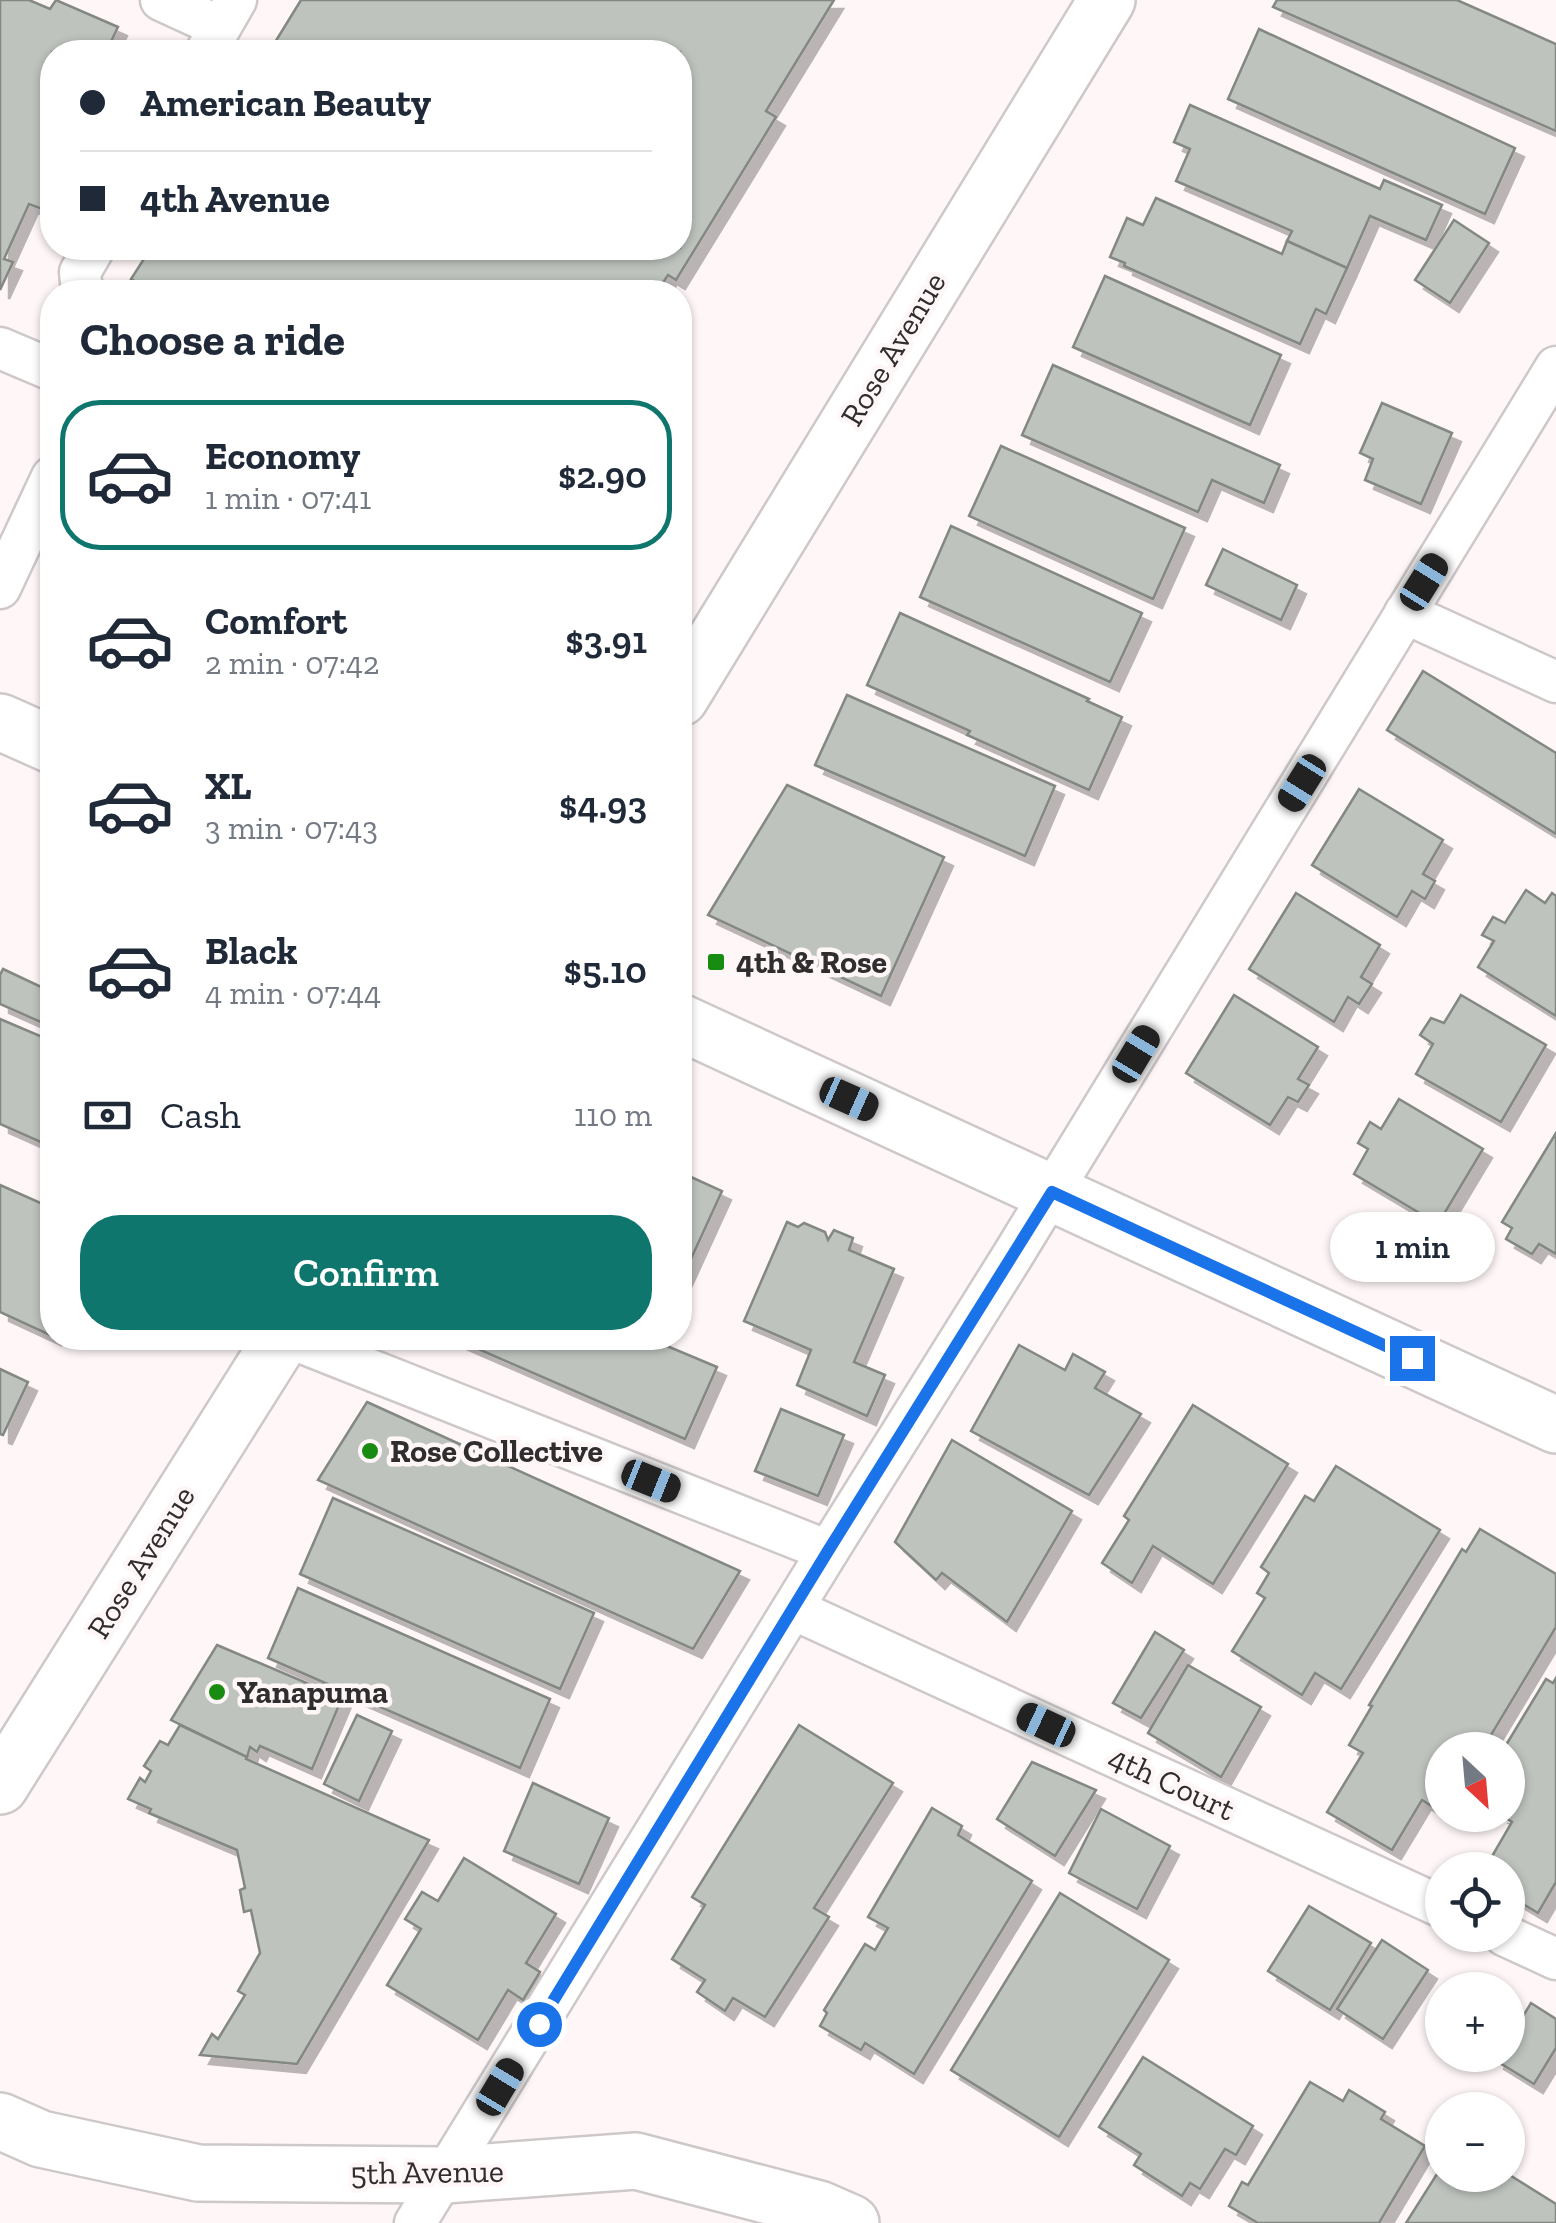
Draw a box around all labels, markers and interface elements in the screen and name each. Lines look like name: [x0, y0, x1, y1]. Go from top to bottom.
text: American Beauty: [140, 80, 431, 126]
text: 4th Avenue: [140, 176, 330, 222]
street label: Rose Avenue: [832, 265, 954, 433]
text: Choose a ride: [80, 313, 345, 367]
icon: car: [85, 430, 175, 520]
text: Economy: [205, 433, 360, 479]
text: $2.90: [558, 452, 647, 498]
text: 1 min · 07:41: [205, 479, 371, 517]
car: [1395, 549, 1453, 615]
icon: car: [85, 595, 175, 685]
text: Comfort: [205, 598, 347, 644]
text: $3.91: [565, 617, 647, 663]
text: 2 min · 07:42: [205, 644, 380, 682]
car: [1273, 750, 1331, 816]
icon: car: [85, 760, 175, 850]
text: XL: [205, 763, 252, 809]
text: $4.93: [559, 782, 647, 828]
text: 3 min · 07:43: [205, 809, 378, 847]
icon: car: [85, 925, 175, 1015]
text: Black: [205, 928, 298, 974]
place label: 4th & Rose: [736, 943, 887, 981]
text: $5.10: [564, 947, 647, 993]
marker: 4th & Rose: [705, 951, 727, 973]
text: 4 min · 07:44: [205, 974, 381, 1012]
car: [1108, 1021, 1164, 1087]
car: [815, 1073, 883, 1125]
icon: cash: [80, 1088, 135, 1143]
text: Cash: [160, 1092, 241, 1138]
text: 110 m: [574, 1096, 652, 1134]
callout: 1 min: [1330, 1213, 1494, 1283]
button: Confirm: [80, 1215, 652, 1330]
text: 1 min: [1375, 1228, 1450, 1266]
route end: [1390, 1336, 1435, 1381]
place label: Rose Collective: [390, 1432, 603, 1470]
marker: Rose Collective: [359, 1440, 381, 1462]
car: [618, 1456, 684, 1506]
street label: Rose Avenue: [79, 1479, 203, 1645]
place label: Yanapuma: [237, 1673, 388, 1711]
marker: Yanapuma: [206, 1681, 228, 1703]
car: [1012, 1699, 1080, 1751]
north arrow: [1425, 1732, 1525, 1832]
map controls: [1425, 1732, 1525, 2192]
street label: 4th Court: [1103, 1737, 1241, 1829]
button: locate: [1425, 1852, 1525, 1952]
button: +: [1425, 1972, 1525, 2072]
route start: [517, 2002, 562, 2047]
car: [472, 2054, 528, 2120]
button: −: [1425, 2092, 1525, 2192]
street label: 5th Avenue: [350, 2152, 504, 2192]

